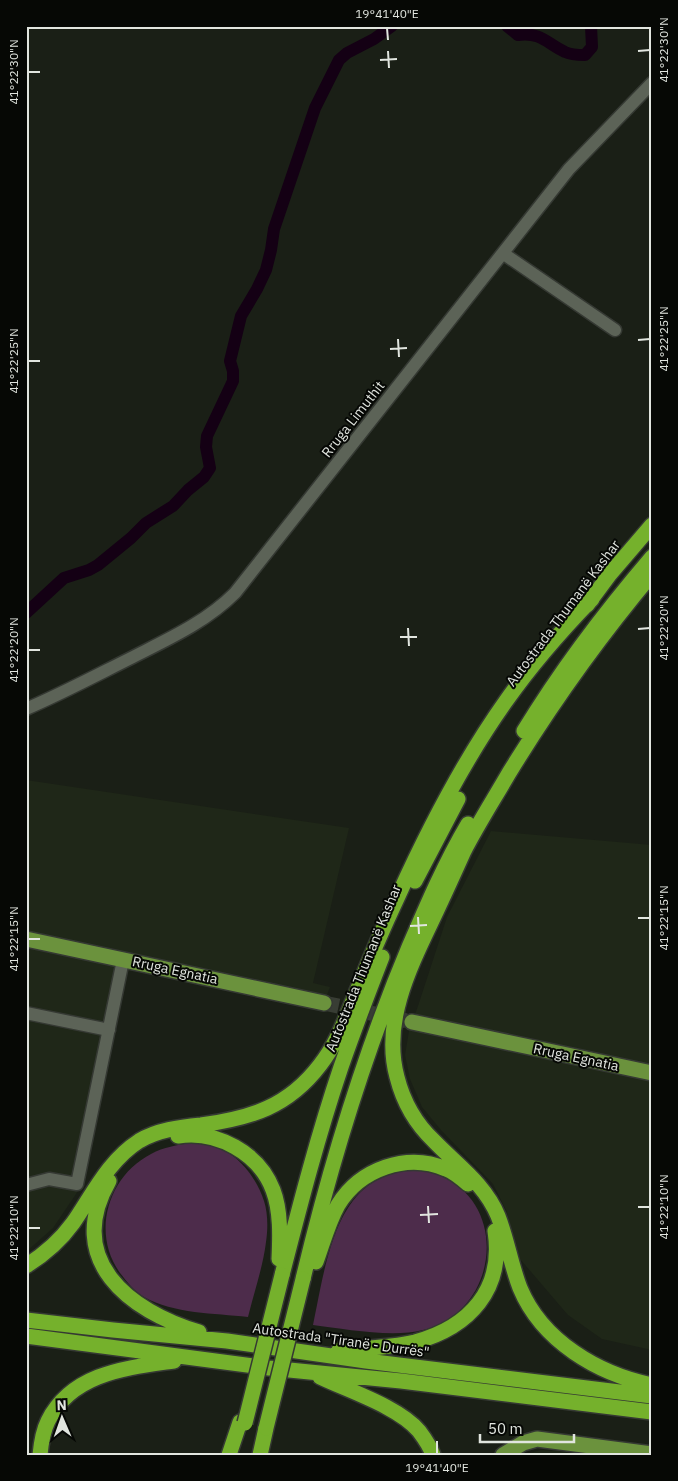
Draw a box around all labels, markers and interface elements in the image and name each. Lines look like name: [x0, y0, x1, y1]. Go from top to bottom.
text: 19°41'40"E: [355, 6, 419, 21]
text: 41°22'30"N: [656, 17, 671, 83]
text: 41°22'30"N: [6, 39, 21, 105]
text: 41°22'25"N: [656, 306, 671, 372]
text: 41°22'25"N: [6, 328, 21, 394]
street label: Rruga Limuthit: [318, 377, 389, 461]
street label: Autostrada Thumanë Kashar: [502, 536, 624, 690]
text: 41°22'20"N: [656, 595, 671, 661]
text: 41°22'20"N: [6, 617, 21, 683]
street label: Autostrada Thumanë Kashar: [321, 882, 405, 1054]
text: 41°22'15"N: [656, 885, 671, 951]
text: 41°22'15"N: [6, 906, 21, 972]
street label: Rruga Egnatia: [131, 952, 220, 988]
street label: Rruga Egnatia: [532, 1039, 621, 1075]
text: 41°22'10"N: [656, 1174, 671, 1240]
text: 41°22'10"N: [6, 1195, 21, 1261]
street label: Autostrada "Tiranë - Durrës": [251, 1319, 431, 1361]
north arrow: [38, 1394, 88, 1444]
text: N: [56, 1396, 67, 1414]
scale bar: [480, 1411, 574, 1443]
text: 50 m: [488, 1419, 523, 1438]
text: 19°41'40"E: [405, 1460, 469, 1475]

